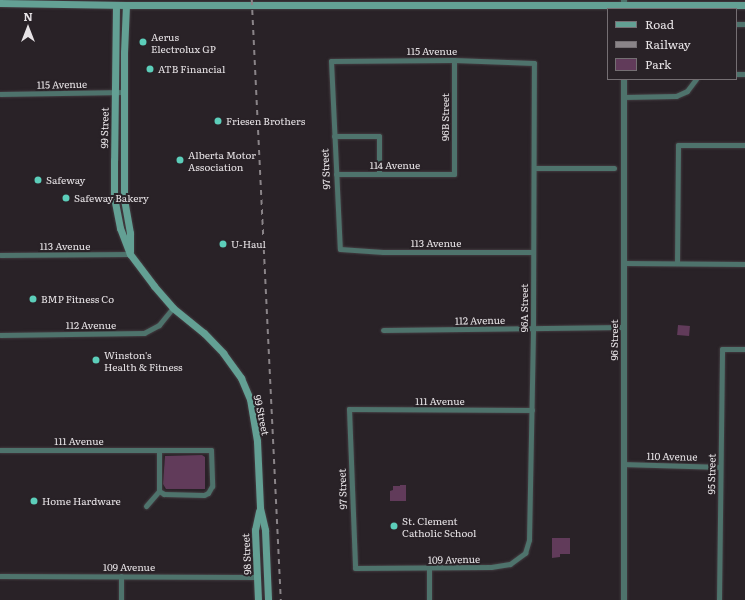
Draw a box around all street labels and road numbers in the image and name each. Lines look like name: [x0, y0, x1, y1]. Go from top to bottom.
street label: 115 Avenue: [407, 45, 457, 57]
street label: 115 Avenue: [37, 78, 87, 90]
street label: 96B Street: [439, 93, 451, 141]
street label: 99 Street: [98, 107, 110, 149]
street label: 97 Street: [318, 148, 332, 190]
street label: 114 Avenue: [370, 159, 420, 171]
street label: 113 Avenue: [411, 237, 461, 249]
street label: 113 Avenue: [40, 240, 90, 252]
street label: 96A Street: [518, 284, 530, 332]
street label: 112 Avenue: [455, 314, 505, 326]
street label: 112 Avenue: [66, 319, 116, 331]
street label: 96 Street: [608, 319, 620, 361]
street label: 99 Street: [252, 394, 272, 436]
street label: 111 Avenue: [415, 395, 465, 407]
street label: 111 Avenue: [54, 435, 104, 447]
street label: 110 Avenue: [646, 450, 698, 462]
street label: 95 Street: [705, 453, 717, 495]
street label: 97 Street: [335, 468, 349, 510]
street label: 98 Street: [239, 533, 253, 575]
street label: 109 Avenue: [428, 553, 480, 565]
street label: 109 Avenue: [103, 561, 155, 573]

